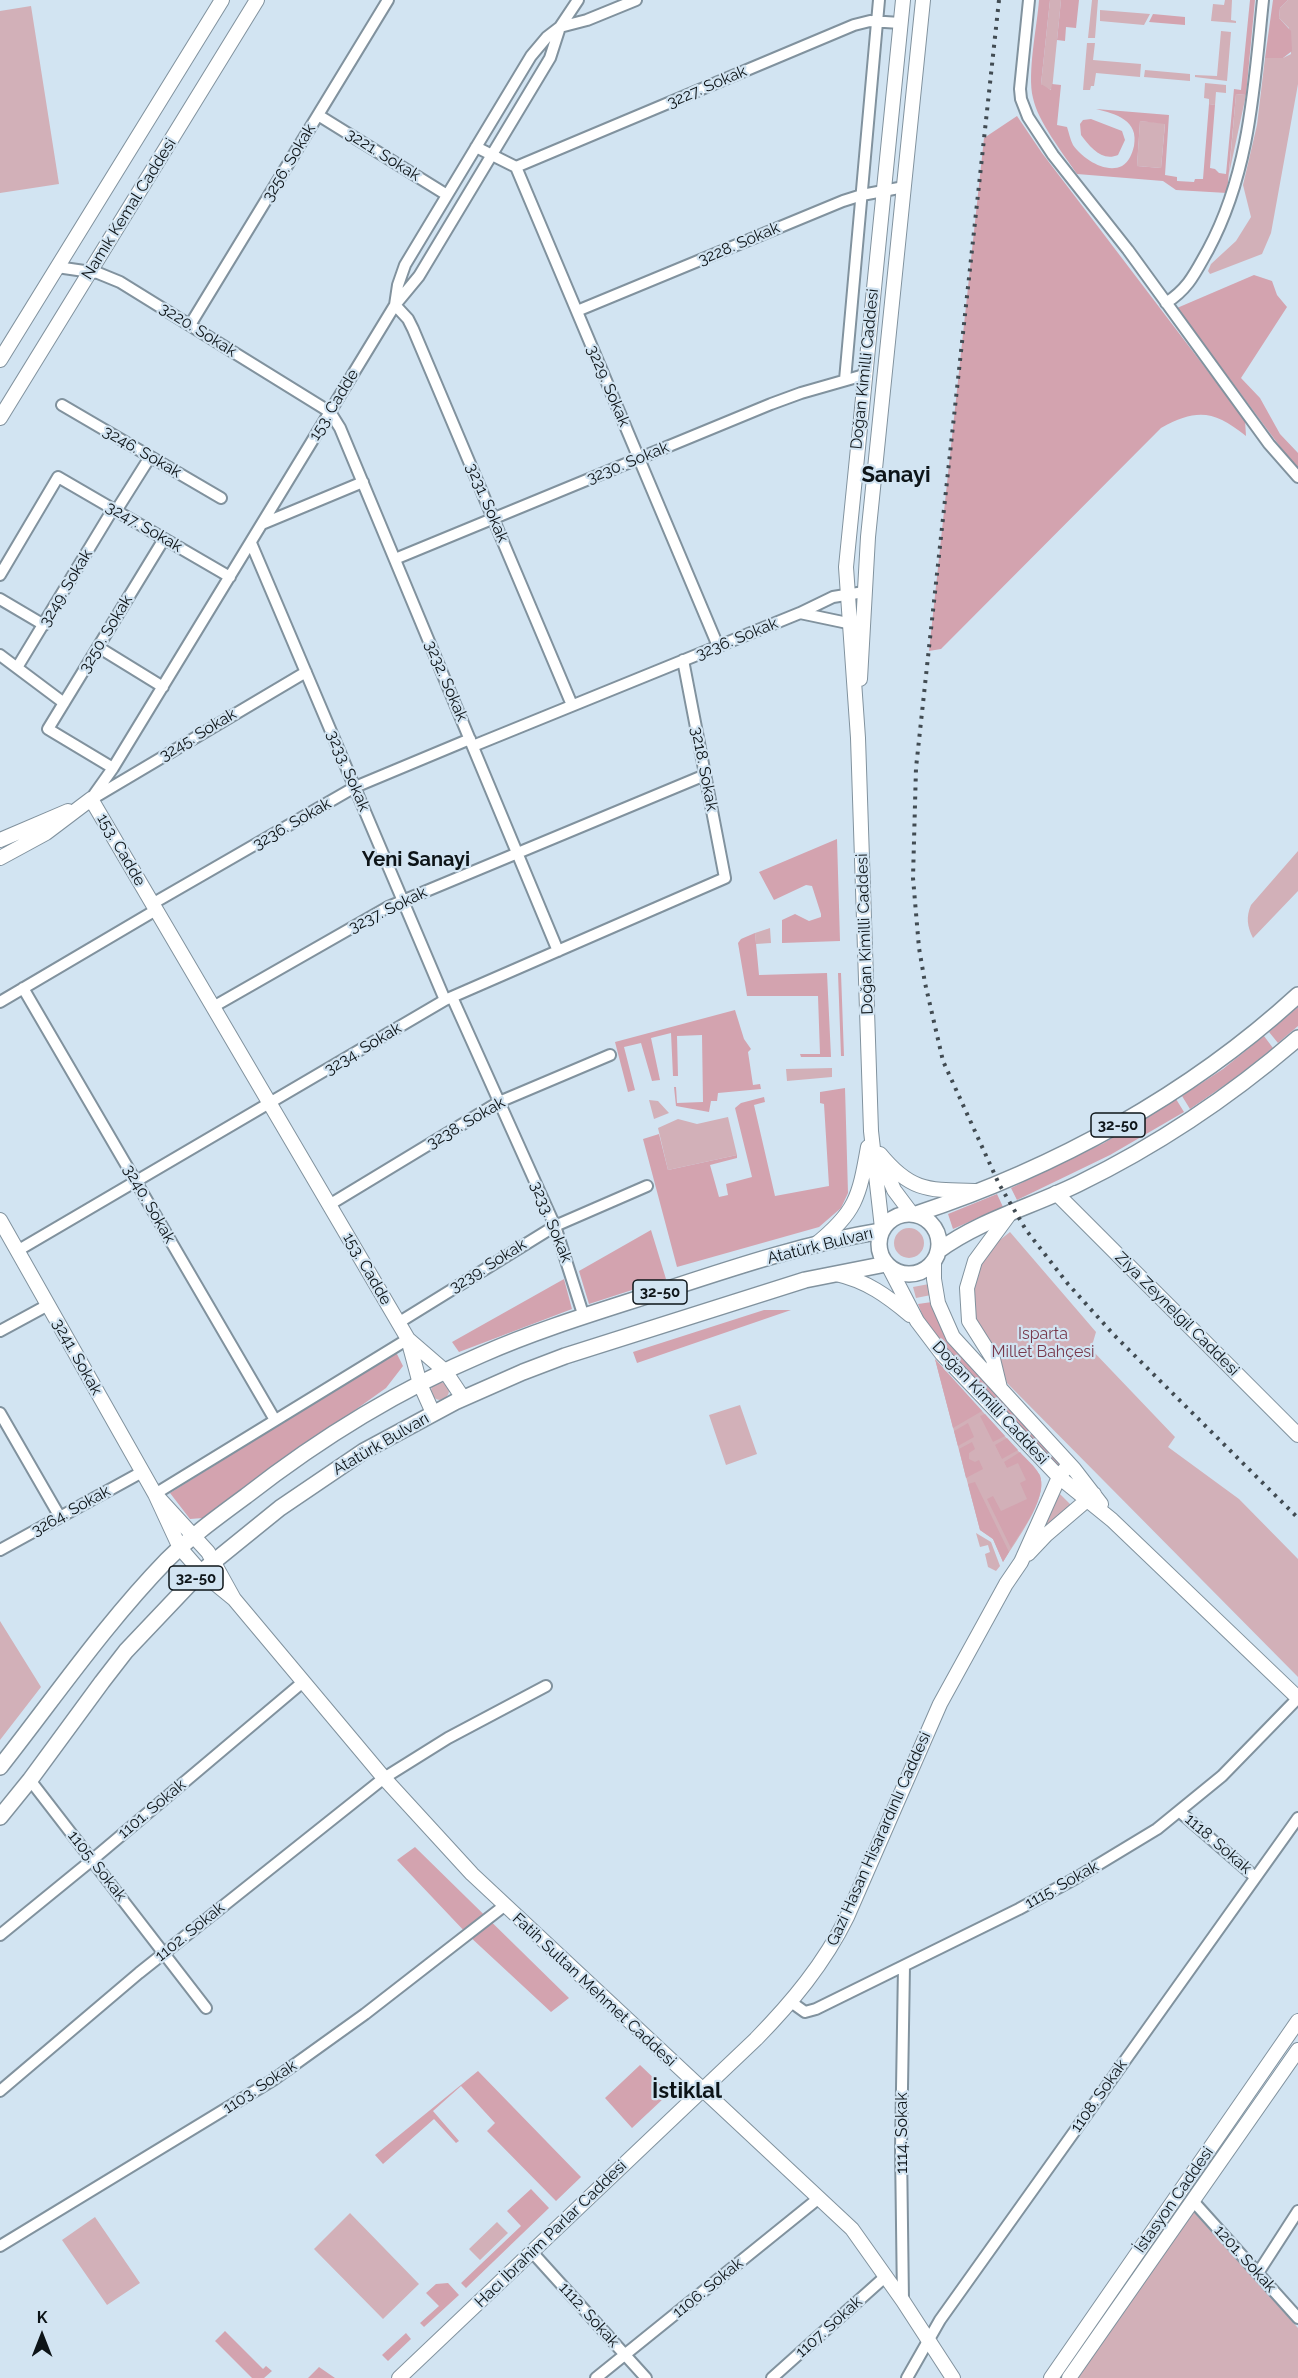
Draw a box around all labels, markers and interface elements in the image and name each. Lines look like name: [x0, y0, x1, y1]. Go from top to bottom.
street label: 3227. Sokak: [664, 62, 750, 112]
street label: 3256. Sokak: [258, 121, 320, 205]
street label: 3221. Sokak: [342, 125, 424, 185]
street label: Namık Kemal Caddesi: [78, 135, 180, 283]
street label: 3228. Sokak: [695, 218, 783, 270]
street label: Doğan Kimilli Caddesi: [847, 288, 883, 450]
street label: 3220. Sokak: [156, 299, 240, 361]
street label: 3229. Sokak: [582, 342, 634, 430]
street label: 153. Cadde: [305, 366, 363, 444]
street label: 3246. Sokak: [99, 422, 185, 482]
street label: 3230. Sokak: [584, 438, 672, 488]
street label: 3231. Sokak: [462, 460, 512, 546]
district label: Sanayi: [861, 462, 931, 488]
street label: 3247. Sokak: [102, 497, 186, 557]
street label: 3249. Sokak: [35, 546, 97, 630]
street label: 3250. Sokak: [75, 592, 137, 676]
street label: 3236. Sokak: [693, 614, 781, 664]
street label: 3232. Sokak: [420, 638, 472, 724]
street label: 3245. Sokak: [156, 705, 240, 765]
street label: 3218. Sokak: [686, 725, 722, 813]
street label: 3233. Sokak: [322, 728, 374, 814]
street label: 3236. Sokak: [250, 794, 334, 854]
street label: 153. Cadde: [93, 810, 149, 890]
district label: Yeni Sanayi: [362, 848, 470, 872]
street label: Doğan Kimilli Caddesi: [853, 853, 877, 1015]
street label: 3237. Sokak: [346, 883, 430, 937]
street label: 3234. Sokak: [321, 1019, 405, 1079]
street label: 3238. Sokak: [424, 1093, 508, 1153]
road number: 32-50: [1091, 1113, 1145, 1137]
street label: 3240. Sokak: [119, 1161, 179, 1247]
street label: 3233. Sokak: [526, 1179, 576, 1265]
street label: Atatürk Bulvarı: [765, 1224, 875, 1268]
street label: 153. Cadde: [339, 1229, 395, 1309]
street label: 3239. Sokak: [446, 1235, 530, 1297]
street label: Ziya Zeynelgil Caddesi: [1111, 1248, 1243, 1380]
road number: 32-50: [633, 1280, 687, 1304]
street label: 3241. Sokak: [48, 1315, 106, 1399]
park label: Isparta Millet Bahçesi: [992, 1324, 1094, 1362]
street label: Doğan Kimilli Caddesi: [928, 1337, 1052, 1469]
street label: Atatürk Bulvarı: [329, 1409, 433, 1479]
street label: 3264. Sokak: [28, 1481, 114, 1541]
road number: 32-50: [169, 1566, 223, 1590]
street label: Gazi Hasan Hisarardınlı Caddesi: [823, 1729, 935, 1949]
street label: 1101. Sokak: [114, 1775, 190, 1843]
street label: 1118. Sokak: [1181, 1810, 1255, 1878]
street label: 1105. Sokak: [64, 1827, 130, 1905]
street label: 1115. Sokak: [1022, 1857, 1102, 1913]
street label: 1102. Sokak: [151, 1898, 229, 1966]
street label: Fatih Sultan Mehmet Caddesi: [508, 1909, 680, 2071]
street label: 1103. Sokak: [220, 2056, 300, 2118]
street label: 1108. Sokak: [1067, 2056, 1131, 2136]
district label: İstiklal: [652, 2078, 722, 2104]
street label: 1114. Sokak: [892, 2092, 912, 2174]
street label: İstasyon Caddesi: [1130, 2143, 1218, 2257]
street label: Hacı İbrahim Parlar Caddesi: [471, 2156, 631, 2312]
street label: 1201. Sokak: [1210, 2221, 1280, 2297]
street label: 1106. Sokak: [669, 2254, 747, 2322]
street label: 1112. Sokak: [555, 2279, 623, 2351]
street label: 1107. Sokak: [792, 2292, 866, 2362]
north arrow: [12, 2306, 72, 2366]
text: K: [37, 2308, 47, 2327]

